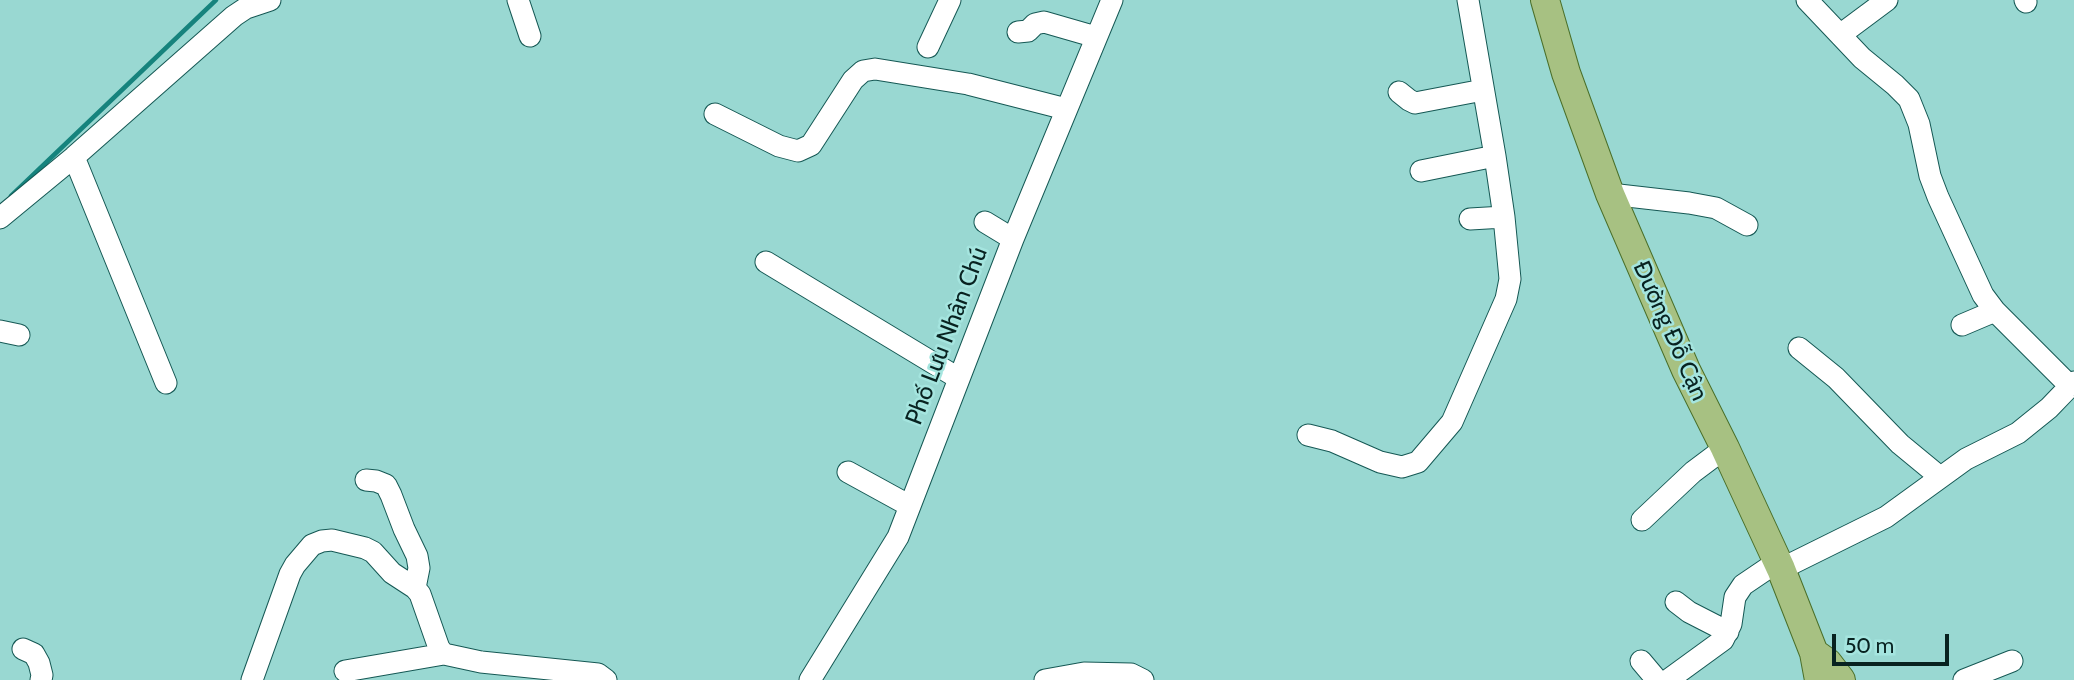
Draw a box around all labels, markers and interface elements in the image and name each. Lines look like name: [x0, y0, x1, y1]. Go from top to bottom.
street label: Phố Lưu Nhân Chú: [900, 243, 994, 429]
street label: Đường Đỗ Cận: [1626, 257, 1714, 405]
scale bar: [1836, 620, 1953, 664]
text: 50 m: [1845, 633, 1894, 658]

